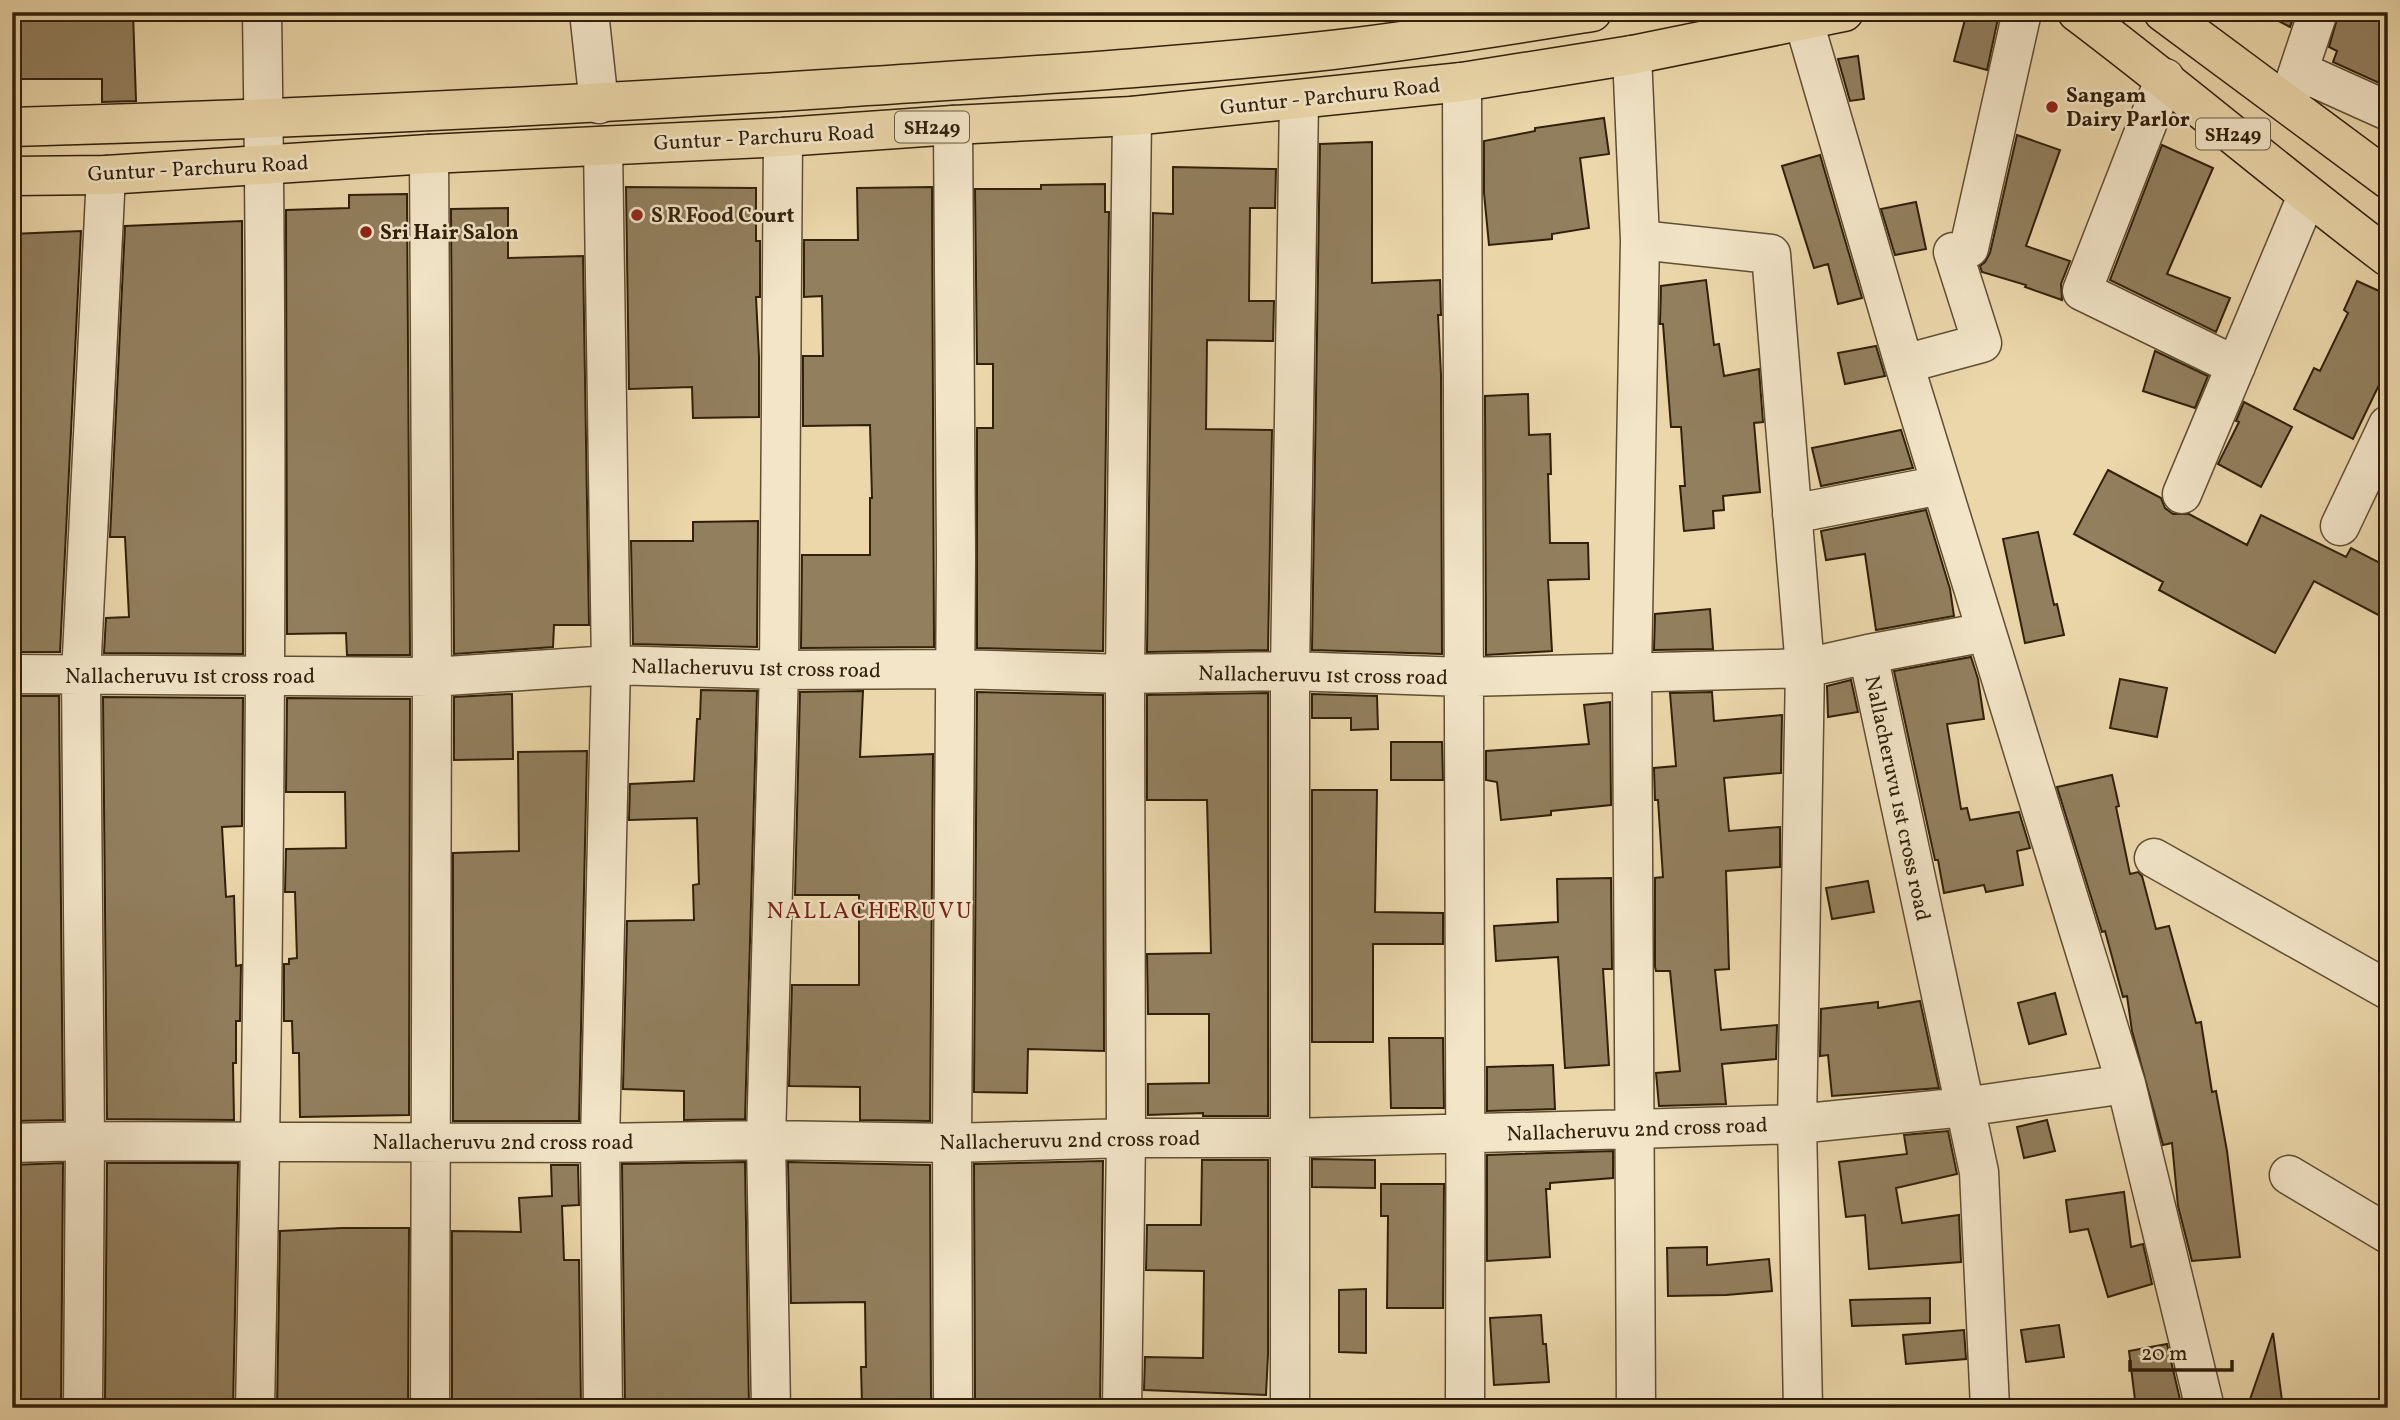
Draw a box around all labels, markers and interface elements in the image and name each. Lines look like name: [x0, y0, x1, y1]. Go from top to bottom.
street label: Guntur - Parchuru Road: [1219, 72, 1442, 123]
place label: Sangam Dairy Parlor: [2066, 82, 2190, 135]
marker: Sangam Dairy Parlor: [2044, 99, 2060, 115]
road number: SH249: [895, 111, 969, 142]
street label: Guntur - Parchuru Road: [653, 118, 875, 159]
road number: SH249: [2196, 118, 2270, 150]
street label: Guntur - Parchuru Road: [87, 149, 309, 190]
place label: S R Food Court: [651, 202, 795, 231]
marker: S R Food Court: [629, 207, 645, 223]
place label: Sri Hair Salon: [380, 219, 519, 248]
marker: Sri Hair Salon: [358, 224, 374, 240]
street label: Nallacheruvu 1st cross road: [631, 653, 881, 686]
street label: Nallacheruvu 1st cross road: [1198, 660, 1448, 693]
street label: Nallacheruvu 1st cross road: [65, 663, 315, 692]
street label: Nallacheruvu 1st cross road: [1856, 673, 1937, 924]
district label: NALLACHERUVU: [766, 896, 974, 928]
street label: Nallacheruvu 2nd cross road: [1506, 1111, 1768, 1150]
street label: Nallacheruvu 2nd cross road: [939, 1125, 1201, 1158]
street label: Nallacheruvu 2nd cross road: [372, 1129, 634, 1158]
scale bar: [2130, 1329, 2232, 1373]
text: 20 m: [2141, 1340, 2187, 1369]

